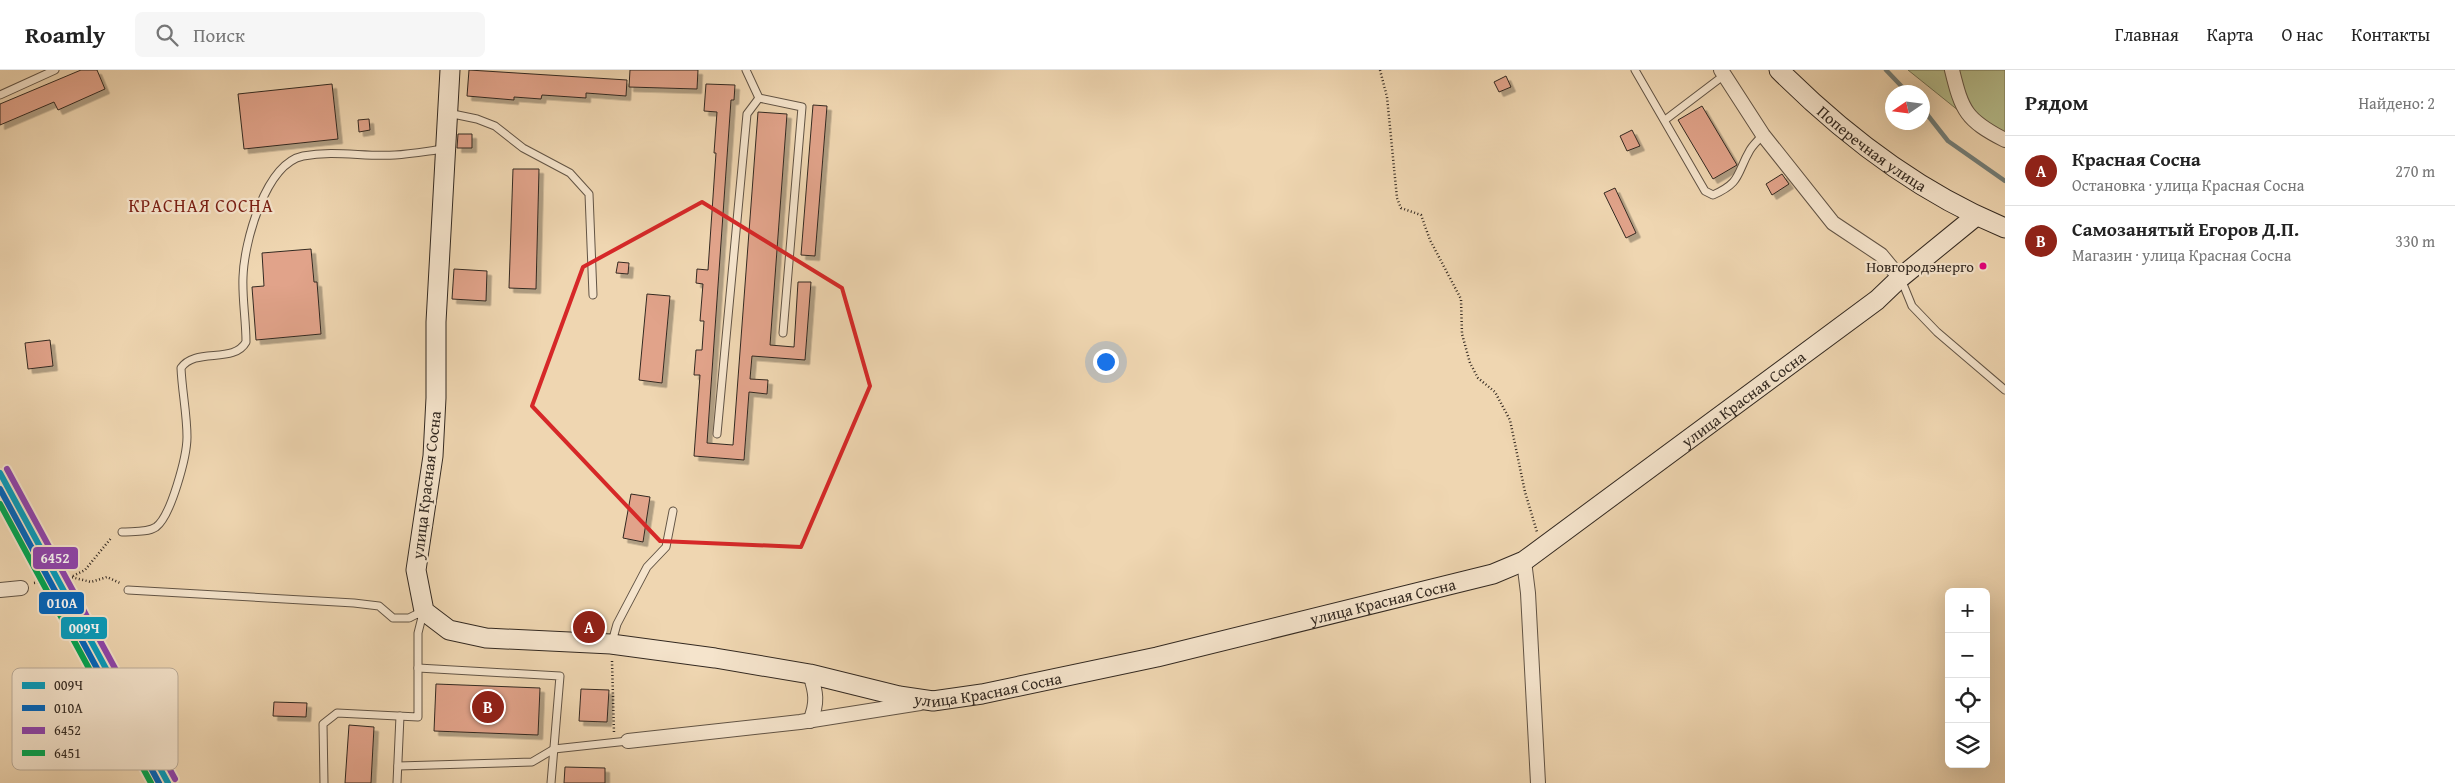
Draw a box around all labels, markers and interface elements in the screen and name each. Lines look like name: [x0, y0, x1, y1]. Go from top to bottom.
search box: [135, 12, 485, 57]
text: Roamly: [25, 17, 105, 52]
icon: search: [153, 21, 181, 49]
text: Поиск: [193, 21, 245, 49]
text: Главная: [2115, 21, 2179, 48]
text: Карта: [2207, 21, 2253, 48]
text: О нас: [2281, 21, 2323, 48]
text: Контакты: [2351, 21, 2430, 48]
north arrow: [1885, 85, 1930, 130]
text: Рядом: [2025, 87, 2088, 118]
text: Найдено: 2: [2358, 91, 2435, 115]
street label: Поперечная улица: [1812, 100, 1932, 198]
text: Красная Сосна: [2072, 145, 2201, 173]
text: A: [2036, 159, 2046, 183]
text: 270 m: [2395, 159, 2435, 183]
text: Остановка · улица Красная Сосна: [2072, 173, 2304, 197]
district label: КРАСНАЯ СОСНА: [128, 192, 274, 219]
text: Самозанятый Егоров Д.П.: [2072, 215, 2299, 243]
text: B: [2036, 229, 2046, 253]
text: 330 m: [2395, 229, 2435, 253]
text: Магазин · улица Красная Сосна: [2072, 243, 2291, 267]
place label: Новгородэнерго: [1866, 256, 1974, 277]
marker: Новгородэнерго: [1978, 261, 1988, 271]
street label: улица Красная Сосна: [1675, 345, 1811, 454]
your location: [1093, 349, 1119, 375]
street label: улица Красная Сосна: [405, 409, 447, 562]
line badge: 6452: [32, 546, 79, 570]
text: 6452: [40, 548, 70, 568]
street label: улица Красная Сосна: [1306, 572, 1458, 631]
map controls: [1945, 588, 1990, 768]
button: +: [1945, 588, 1990, 633]
line badge: 010А: [38, 591, 85, 615]
text: 010А: [47, 593, 77, 613]
pin: A: [573, 608, 605, 646]
line badge: 009Ч: [60, 616, 108, 640]
text: 009Ч: [69, 618, 99, 638]
button: −: [1945, 633, 1990, 678]
street label: улица Красная Сосна: [912, 665, 1064, 713]
legend: [12, 668, 178, 770]
text: 009Ч: [54, 675, 83, 695]
button: locate: [1945, 678, 1990, 723]
pin: B: [472, 688, 504, 726]
text: 010А: [54, 698, 83, 718]
text: 6452: [54, 720, 81, 740]
button: layers: [1945, 723, 1990, 768]
text: 6451: [54, 743, 81, 763]

